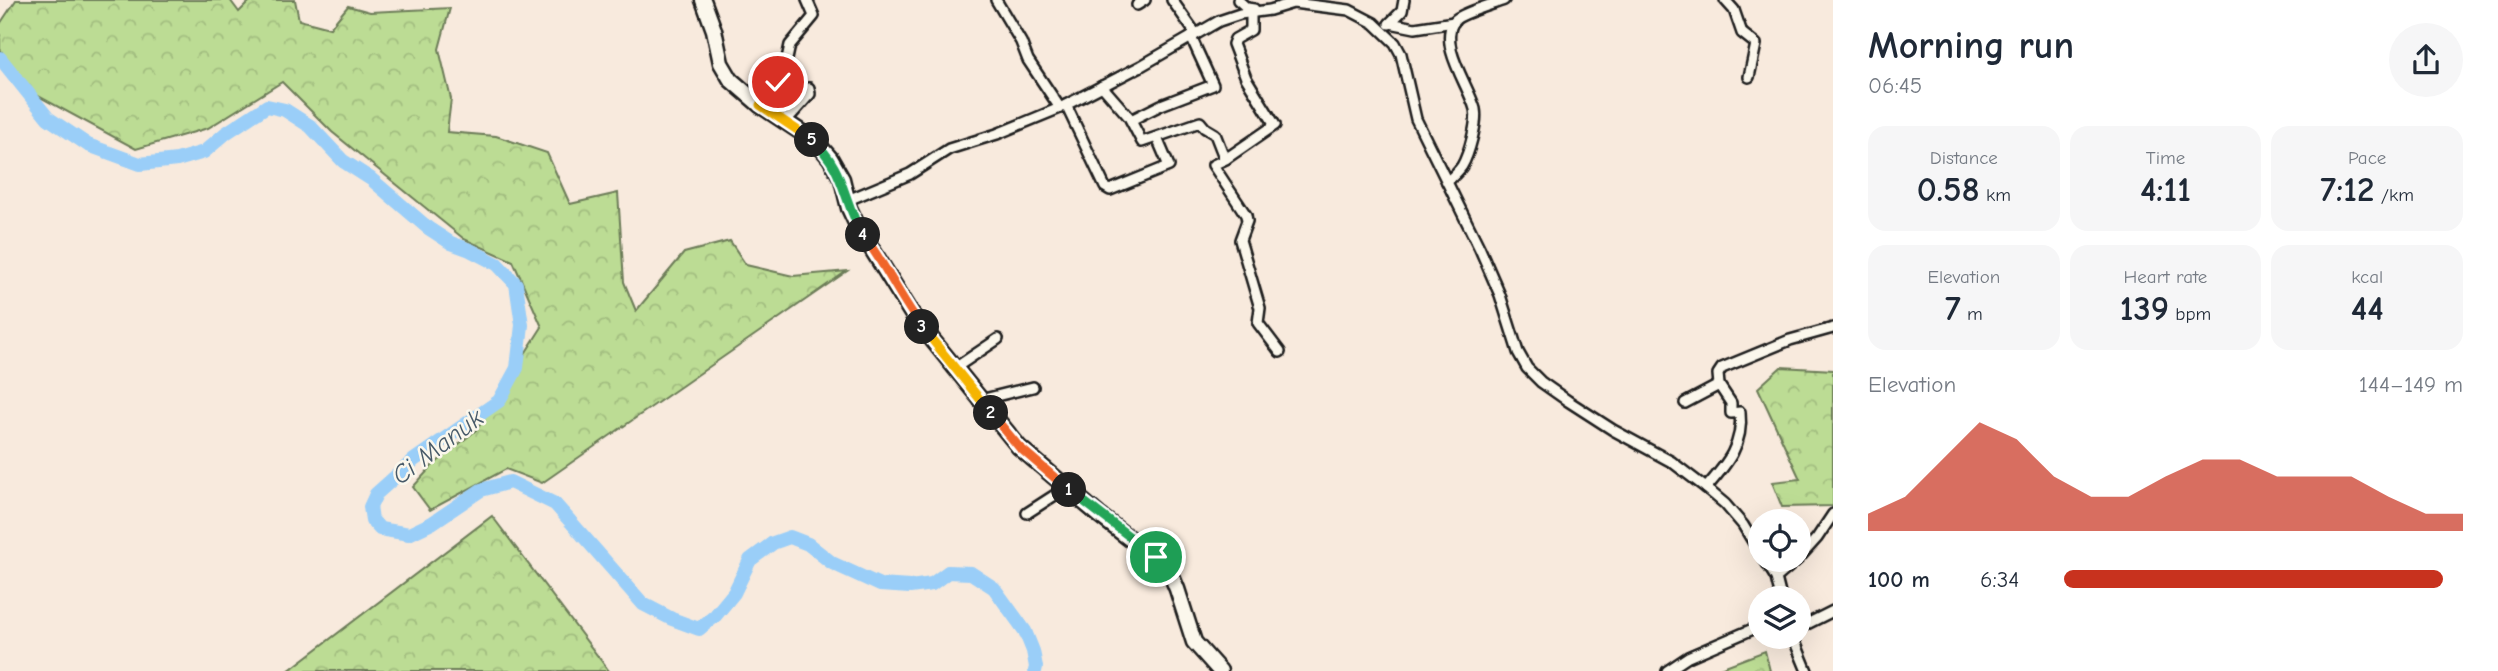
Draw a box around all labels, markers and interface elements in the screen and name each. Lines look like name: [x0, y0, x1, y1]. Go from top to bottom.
button: share: [2389, 23, 2463, 97]
text: Morning run: [1868, 24, 2074, 68]
pin: [748, 52, 808, 112]
icon: check: [759, 63, 797, 101]
text: 06:45: [1868, 72, 1922, 99]
pin: 5: [794, 122, 830, 158]
text: 5: [806, 128, 817, 150]
text: Distance: [1930, 147, 1998, 169]
text: Time: [2146, 147, 2185, 169]
text: Pace: [2348, 147, 2386, 169]
text: 0.58: [1917, 169, 1980, 210]
text: 4:11: [2140, 169, 2191, 210]
text: 7:12: [2320, 169, 2374, 210]
text: km: [1980, 184, 2011, 206]
text: /km: [2374, 184, 2414, 206]
pin: 4: [846, 218, 880, 252]
text: 4: [858, 223, 867, 245]
text: Elevation: [1927, 266, 2000, 288]
text: Heart rate: [2124, 266, 2207, 288]
text: kcal: [2351, 266, 2383, 288]
text: 7: [1945, 288, 1961, 329]
text: 139: [2120, 288, 2169, 329]
text: 44: [2351, 288, 2384, 329]
text: m: [1961, 303, 1983, 325]
text: bpm: [2169, 303, 2211, 325]
pin: 3: [904, 310, 940, 344]
text: 3: [917, 315, 926, 337]
text: Elevation: [1868, 371, 1956, 398]
text: 144–149 m: [2359, 371, 2463, 398]
pin: 2: [974, 396, 1009, 430]
text: 2: [986, 401, 995, 423]
water label: Ci Manuk: [386, 403, 490, 491]
pin: 1: [1052, 472, 1086, 508]
text: 1: [1065, 478, 1072, 500]
map controls: [1748, 509, 1811, 649]
button: locate: [1748, 509, 1811, 572]
pin: [1126, 527, 1186, 587]
icon: arrive: [1137, 538, 1175, 576]
text: 100 m: [1868, 566, 1930, 593]
text: 6:34: [1980, 566, 2019, 593]
button: layers: [1748, 586, 1811, 649]

